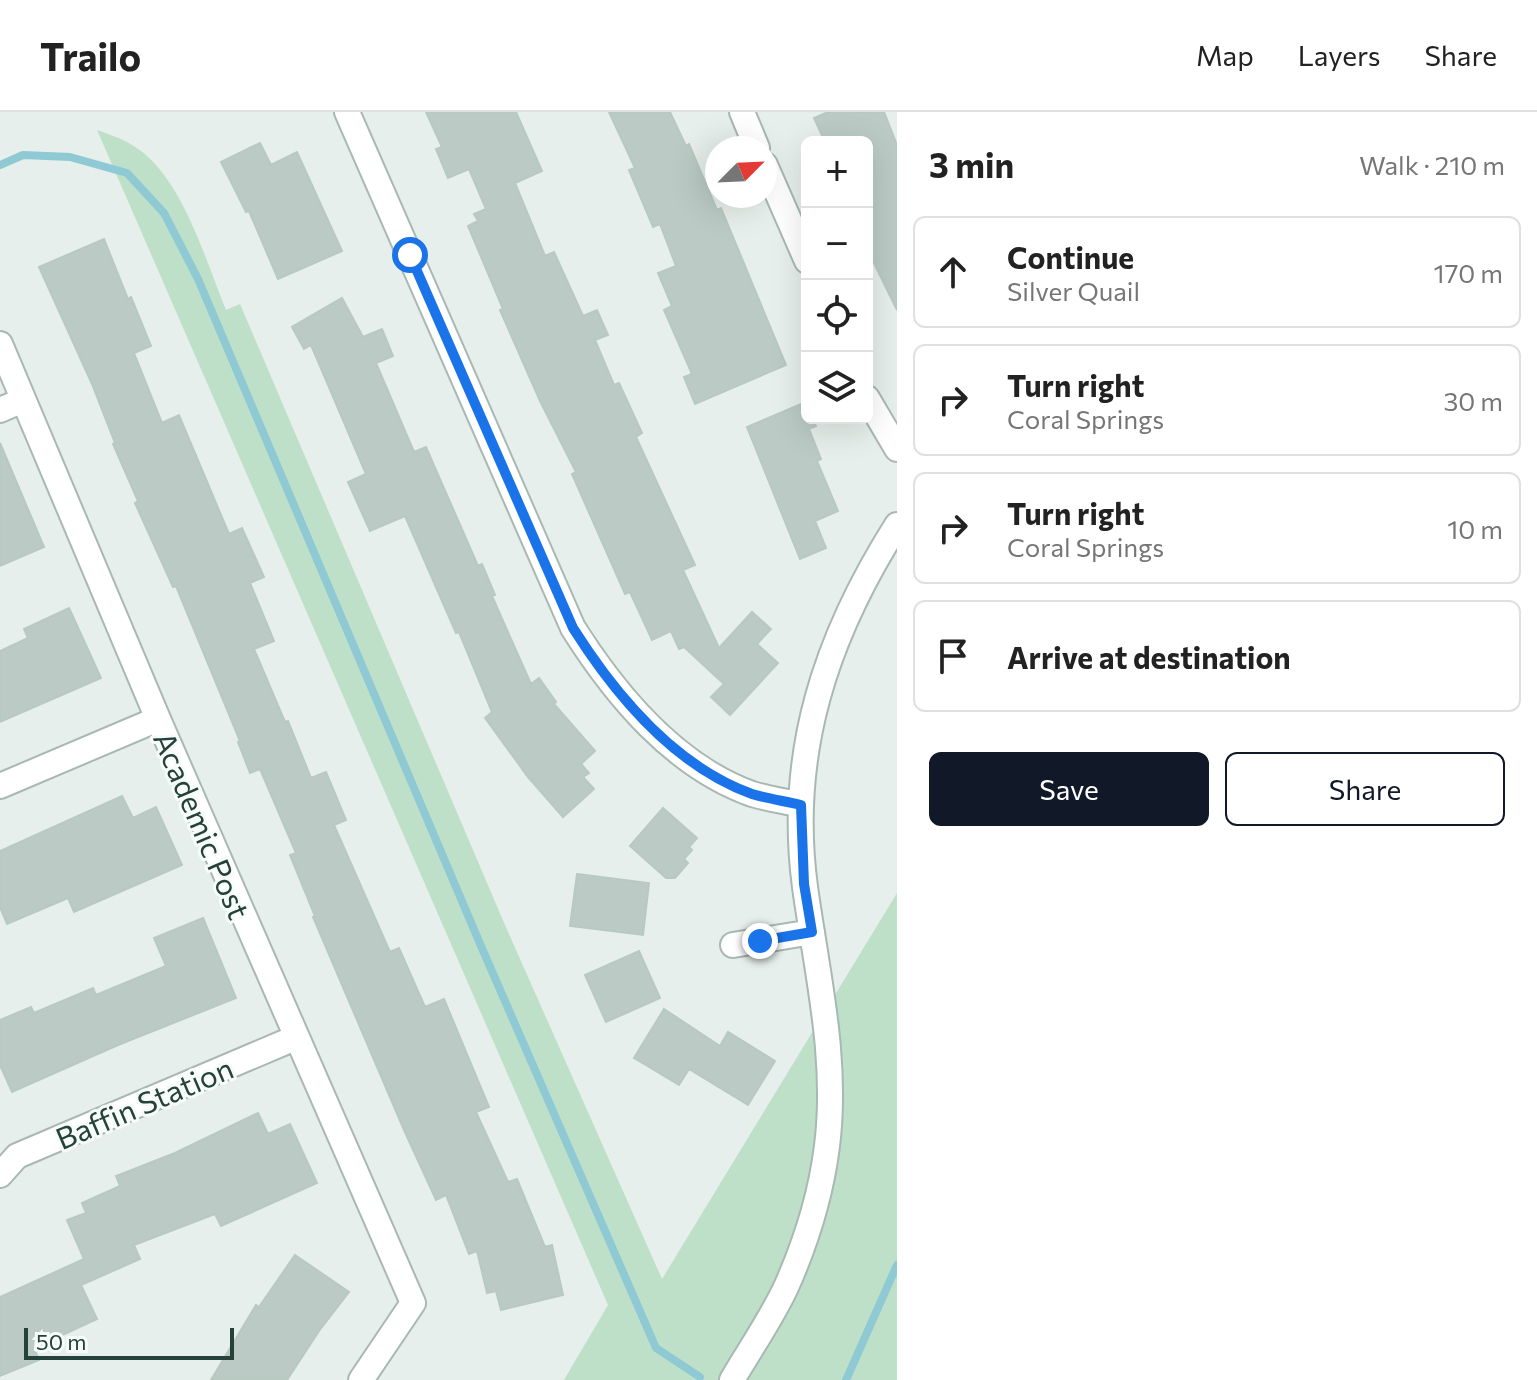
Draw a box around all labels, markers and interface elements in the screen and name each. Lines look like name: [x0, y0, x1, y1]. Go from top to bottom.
text: Trailo: [40, 32, 141, 79]
text: Map: [1196, 38, 1254, 72]
text: Layers: [1298, 38, 1380, 72]
text: Share: [1424, 38, 1497, 72]
north arrow: [705, 136, 777, 208]
map controls: [801, 136, 873, 424]
button: +: [801, 136, 873, 208]
text: 3 min: [929, 143, 1014, 185]
text: Walk · 210 m: [1359, 149, 1505, 180]
button: −: [801, 208, 873, 280]
route start: [392, 237, 428, 273]
text: Continue: [1007, 238, 1134, 275]
icon: ahead: [931, 250, 975, 294]
text: 170 m: [1434, 257, 1503, 288]
text: Silver Quail: [1007, 275, 1140, 306]
button: locate: [801, 280, 873, 352]
button: layers: [801, 352, 873, 424]
text: Turn right: [1007, 366, 1144, 403]
icon: right: [931, 378, 975, 422]
text: 30 m: [1444, 385, 1503, 416]
text: Coral Springs: [1007, 403, 1164, 434]
text: Turn right: [1007, 494, 1144, 531]
icon: right: [931, 506, 975, 550]
text: 10 m: [1447, 513, 1503, 544]
text: Coral Springs: [1007, 531, 1164, 562]
icon: arrive: [931, 634, 975, 678]
text: Arrive at destination: [1007, 638, 1291, 675]
street label: Academic Post: [147, 726, 259, 924]
button: Save: [929, 752, 1209, 826]
button: Share: [1225, 752, 1505, 826]
route end: [742, 923, 778, 959]
street label: Baffin Station: [50, 1048, 238, 1156]
scale bar: [24, 1324, 234, 1360]
text: 50 m: [36, 1328, 86, 1355]

